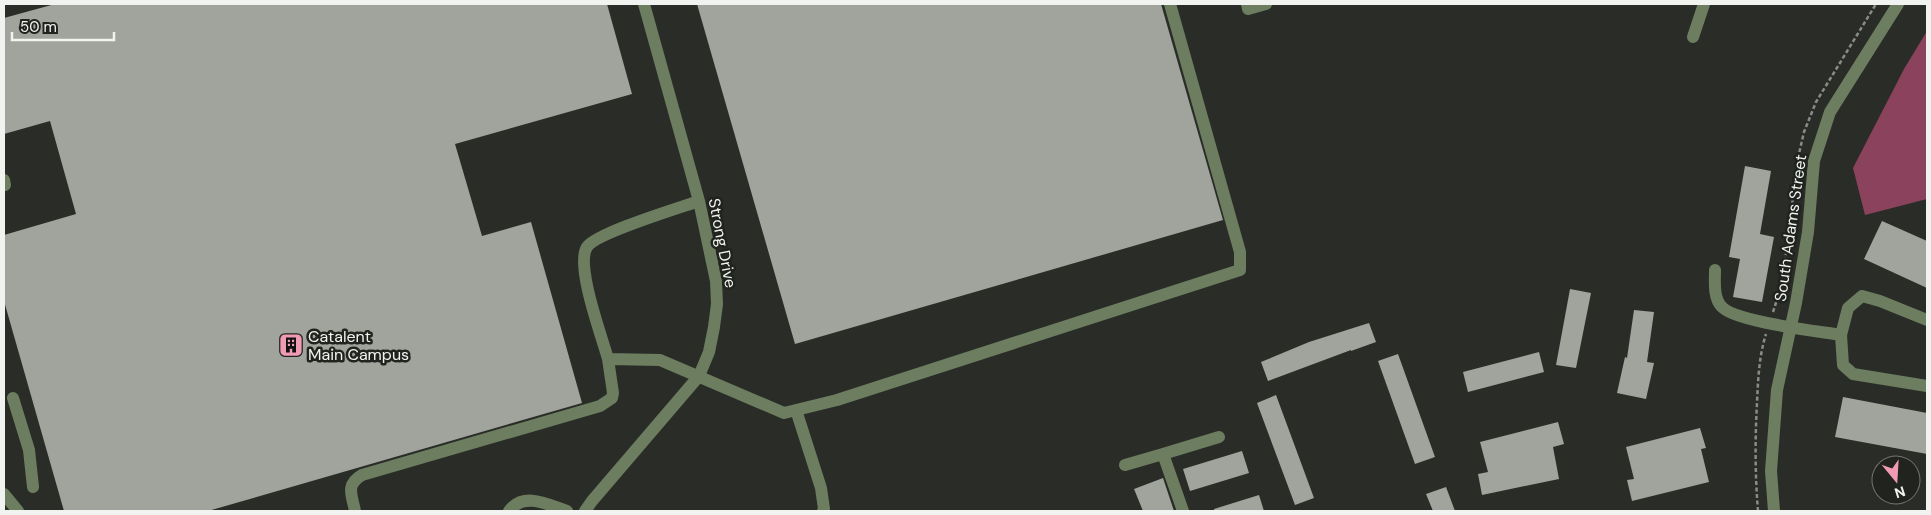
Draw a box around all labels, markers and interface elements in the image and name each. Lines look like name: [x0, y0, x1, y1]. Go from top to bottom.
scale bar: [12, 10, 115, 42]
text: 50 m: [20, 17, 57, 37]
street label: South Adams Street: [1770, 153, 1811, 303]
street label: Strong Drive: [704, 196, 741, 290]
place label: Catalent Main Campus: [308, 326, 409, 365]
building icon: Catalent Main Campus: [278, 332, 304, 358]
north arrow: [1871, 455, 1921, 505]
text: N: [1892, 482, 1908, 503]

